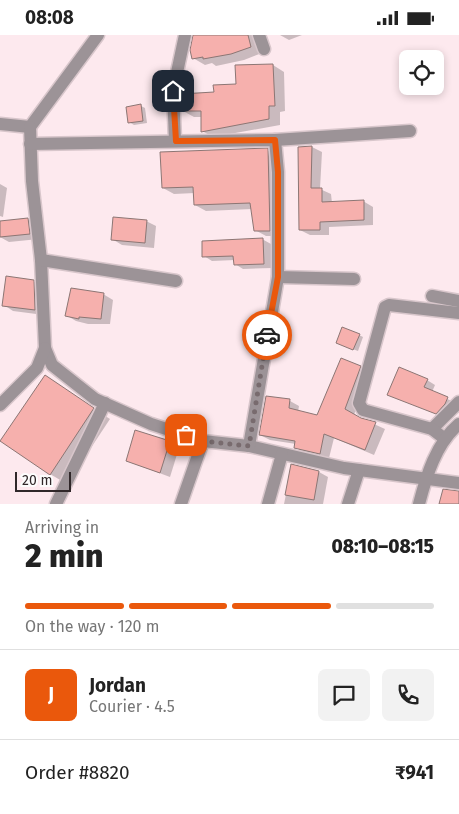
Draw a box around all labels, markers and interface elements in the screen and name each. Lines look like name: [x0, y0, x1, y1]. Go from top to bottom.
text: 08:08: [25, 6, 74, 29]
map controls: [399, 50, 444, 95]
button: locate: [399, 50, 444, 95]
pin: [152, 70, 194, 112]
icon: home: [159, 77, 187, 105]
courier: [242, 310, 292, 360]
icon: car: [253, 321, 281, 349]
pin: [165, 414, 207, 456]
icon: bag: [172, 421, 200, 449]
scale bar: [15, 469, 71, 492]
text: 20 m: [22, 472, 52, 489]
text: Arriving in: [25, 518, 99, 537]
text: 08:10–08:15: [332, 535, 434, 558]
text: 2 min: [25, 537, 103, 575]
text: On the way · 120 m: [25, 617, 159, 636]
button: chat: [318, 669, 370, 721]
button: phone: [382, 669, 434, 721]
text: Jordan: [89, 674, 146, 697]
text: J: [48, 683, 54, 706]
text: Courier · 4.5: [89, 697, 175, 716]
text: Order #8820: [25, 761, 130, 784]
text: ₹941: [395, 761, 434, 784]

